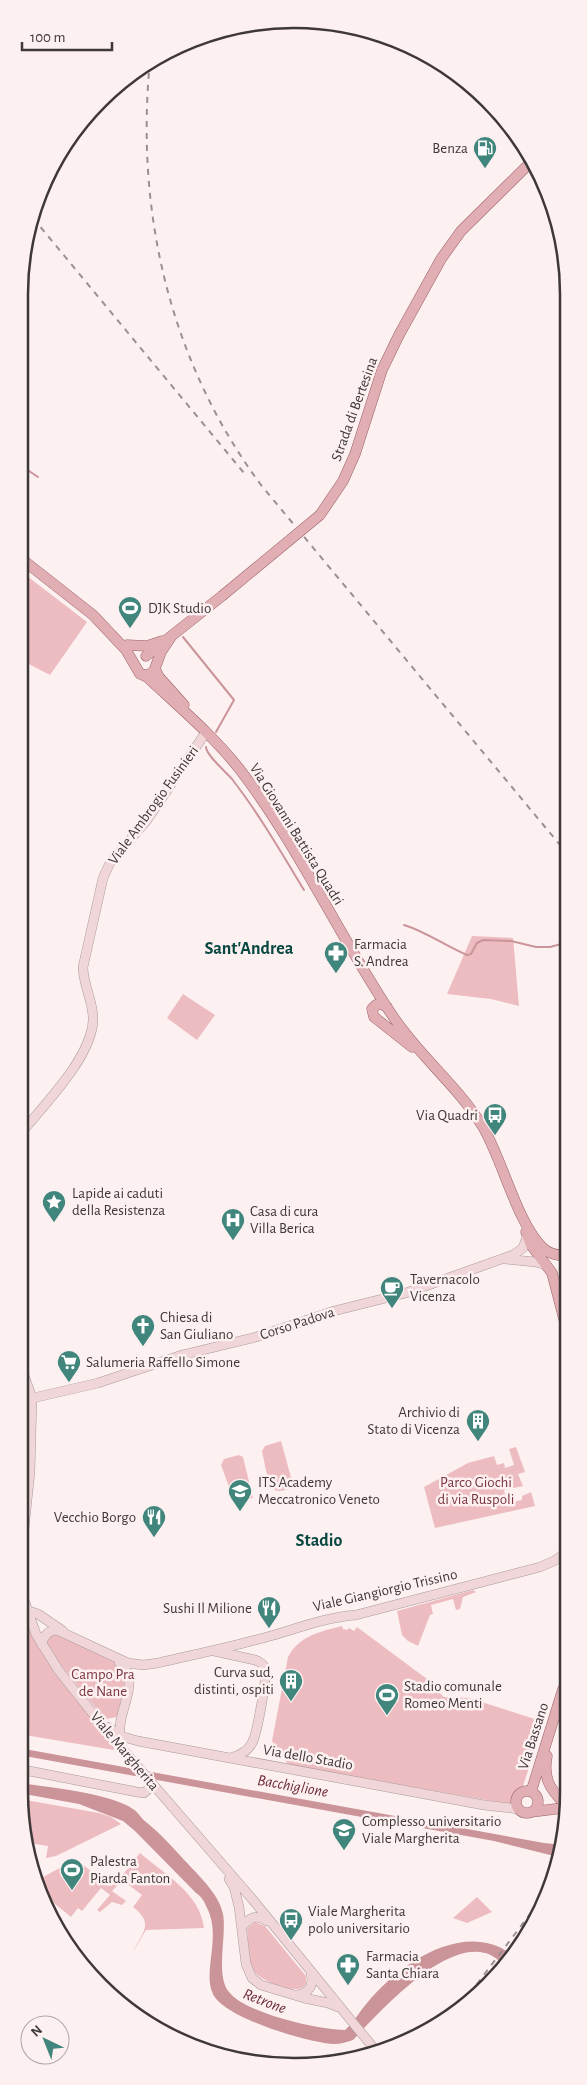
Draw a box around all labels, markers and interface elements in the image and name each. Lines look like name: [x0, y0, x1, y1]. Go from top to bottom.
scale bar: [22, 20, 112, 52]
text: 100 m: [30, 30, 65, 45]
fuel station icon: Benza: [472, 135, 498, 169]
place label: Benza: [432, 141, 468, 156]
street label: Strada di Bertesina: [329, 355, 380, 463]
sports icon: DJK Studio: [117, 595, 143, 629]
place label: DJK Studio: [148, 601, 211, 616]
street label: Viale Ambrogio Fusinieri: [105, 743, 201, 867]
street label: Via Giovanni Battista Quadri: [247, 761, 346, 908]
place label: Farmacia S. Andrea: [354, 937, 409, 969]
district label: Sant'Andrea: [205, 940, 294, 958]
pharmacy icon: Farmacia S. Andrea: [323, 940, 349, 974]
bus stop icon: Via Quadri: [482, 1102, 508, 1136]
place label: Via Quadri: [416, 1108, 478, 1123]
place label: Lapide ai caduti della Resistenza: [72, 1186, 165, 1218]
place icon: Lapide ai caduti della Resistenza: [41, 1189, 67, 1223]
place label: Casa di cura Villa Berica: [250, 1204, 319, 1236]
hospital icon: Casa di cura Villa Berica: [220, 1207, 246, 1241]
place label: Tavernacolo Vicenza: [410, 1272, 480, 1304]
cafe icon: Tavernacolo Vicenza: [379, 1275, 405, 1309]
street label: Corso Padova: [258, 1304, 336, 1343]
place label: Chiesa di San Giuliano: [160, 1310, 233, 1342]
church icon: Chiesa di San Giuliano: [130, 1313, 156, 1347]
supermarket icon: Salumeria Raffello Simone: [56, 1349, 82, 1383]
place label: Salumeria Raffello Simone: [86, 1355, 240, 1370]
place label: Archivio di Stato di Vicenza: [367, 1405, 460, 1437]
building icon: Archivio di Stato di Vicenza: [465, 1408, 491, 1442]
place label: ITS Academy Meccatronico Veneto: [258, 1475, 380, 1507]
park label: Parco Giochi di via Ruspoli: [438, 1475, 514, 1507]
school or university icon: ITS Academy Meccatronico Veneto: [227, 1478, 253, 1512]
restaurant icon: Vecchio Borgo: [141, 1504, 167, 1538]
place label: Vecchio Borgo: [54, 1510, 136, 1525]
district label: Stadio: [296, 1532, 342, 1550]
street label: Viale Giangiorgio Trissino: [311, 1567, 459, 1614]
restaurant icon: Sushi Il Milione: [256, 1595, 282, 1629]
place label: Sushi Il Milione: [163, 1601, 252, 1616]
place label: Curva sud, distinti, ospiti: [194, 1665, 274, 1697]
park label: Campo Pra de Nane: [71, 1667, 135, 1699]
building icon: Curva sud, distinti, ospiti: [278, 1668, 304, 1702]
place label: Stadio comunale Romeo Menti: [404, 1679, 502, 1711]
sports icon: Stadio comunale Romeo Menti: [374, 1682, 400, 1716]
street label: Via Bassano: [516, 1701, 551, 1772]
street label: Viale Margherita: [87, 1709, 162, 1794]
street label: Via dello Stadio: [262, 1742, 354, 1773]
water label: Bacchiglione: [256, 1772, 329, 1800]
place label: Complesso universitario Viale Margherita: [362, 1814, 501, 1846]
school or university icon: Complesso universitario Viale Margherita: [331, 1817, 357, 1851]
place label: Palestra Piarda Fanton: [90, 1854, 170, 1886]
sports icon: Palestra Piarda Fanton: [59, 1857, 85, 1891]
place label: Viale Margherita polo universitario: [308, 1904, 410, 1936]
bus stop icon: Viale Margherita polo universitario: [278, 1907, 304, 1941]
place label: Farmacia Santa Chiara: [366, 1949, 439, 1981]
pharmacy icon: Farmacia Santa Chiara: [335, 1952, 361, 1986]
water label: Retrone: [241, 1985, 288, 2016]
north arrow: [20, 2015, 70, 2065]
text: N: [28, 2023, 45, 2040]

